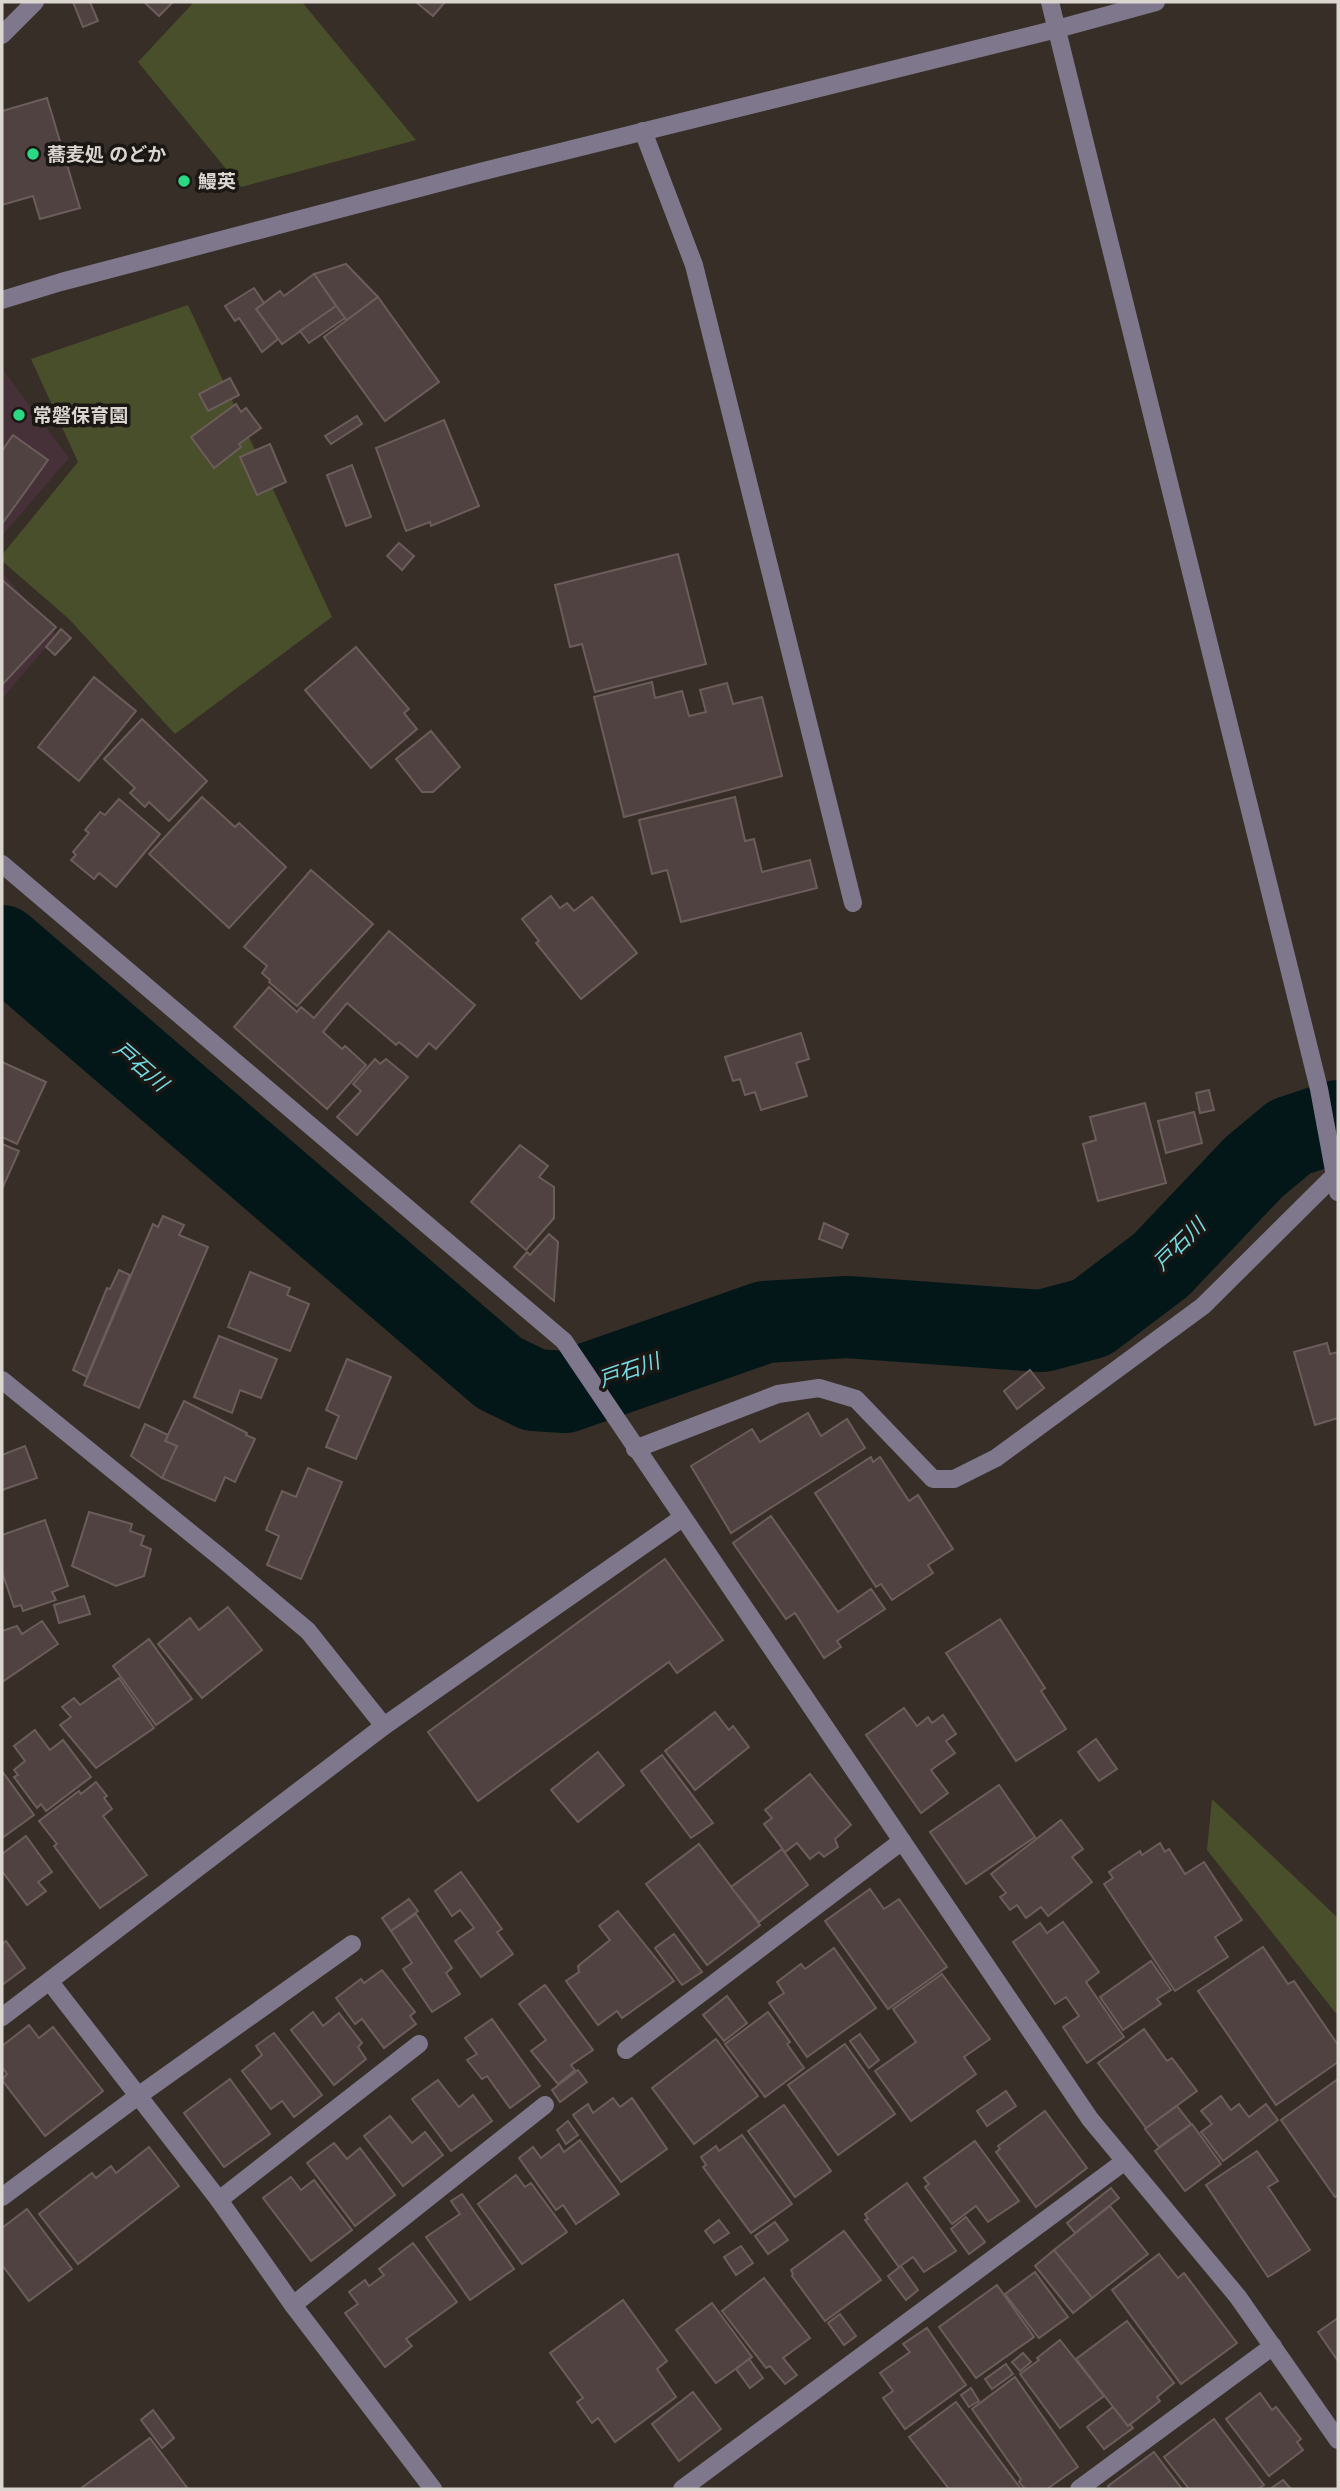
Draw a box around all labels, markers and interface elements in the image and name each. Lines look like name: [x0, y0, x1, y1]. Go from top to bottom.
place label: 蕎麦処 のどか: [47, 144, 166, 165]
marker: 蕎麦処 のどか: [25, 146, 41, 162]
place label: 鰻英: [198, 171, 236, 192]
marker: 鰻英: [176, 173, 192, 189]
place label: 常磐保育園: [33, 405, 128, 426]
marker: 常磐保育園: [11, 407, 27, 423]
water label: 戸石川: [110, 1037, 174, 1097]
water label: 戸石川: [1149, 1212, 1211, 1274]
water label: 戸石川: [595, 1348, 664, 1391]

